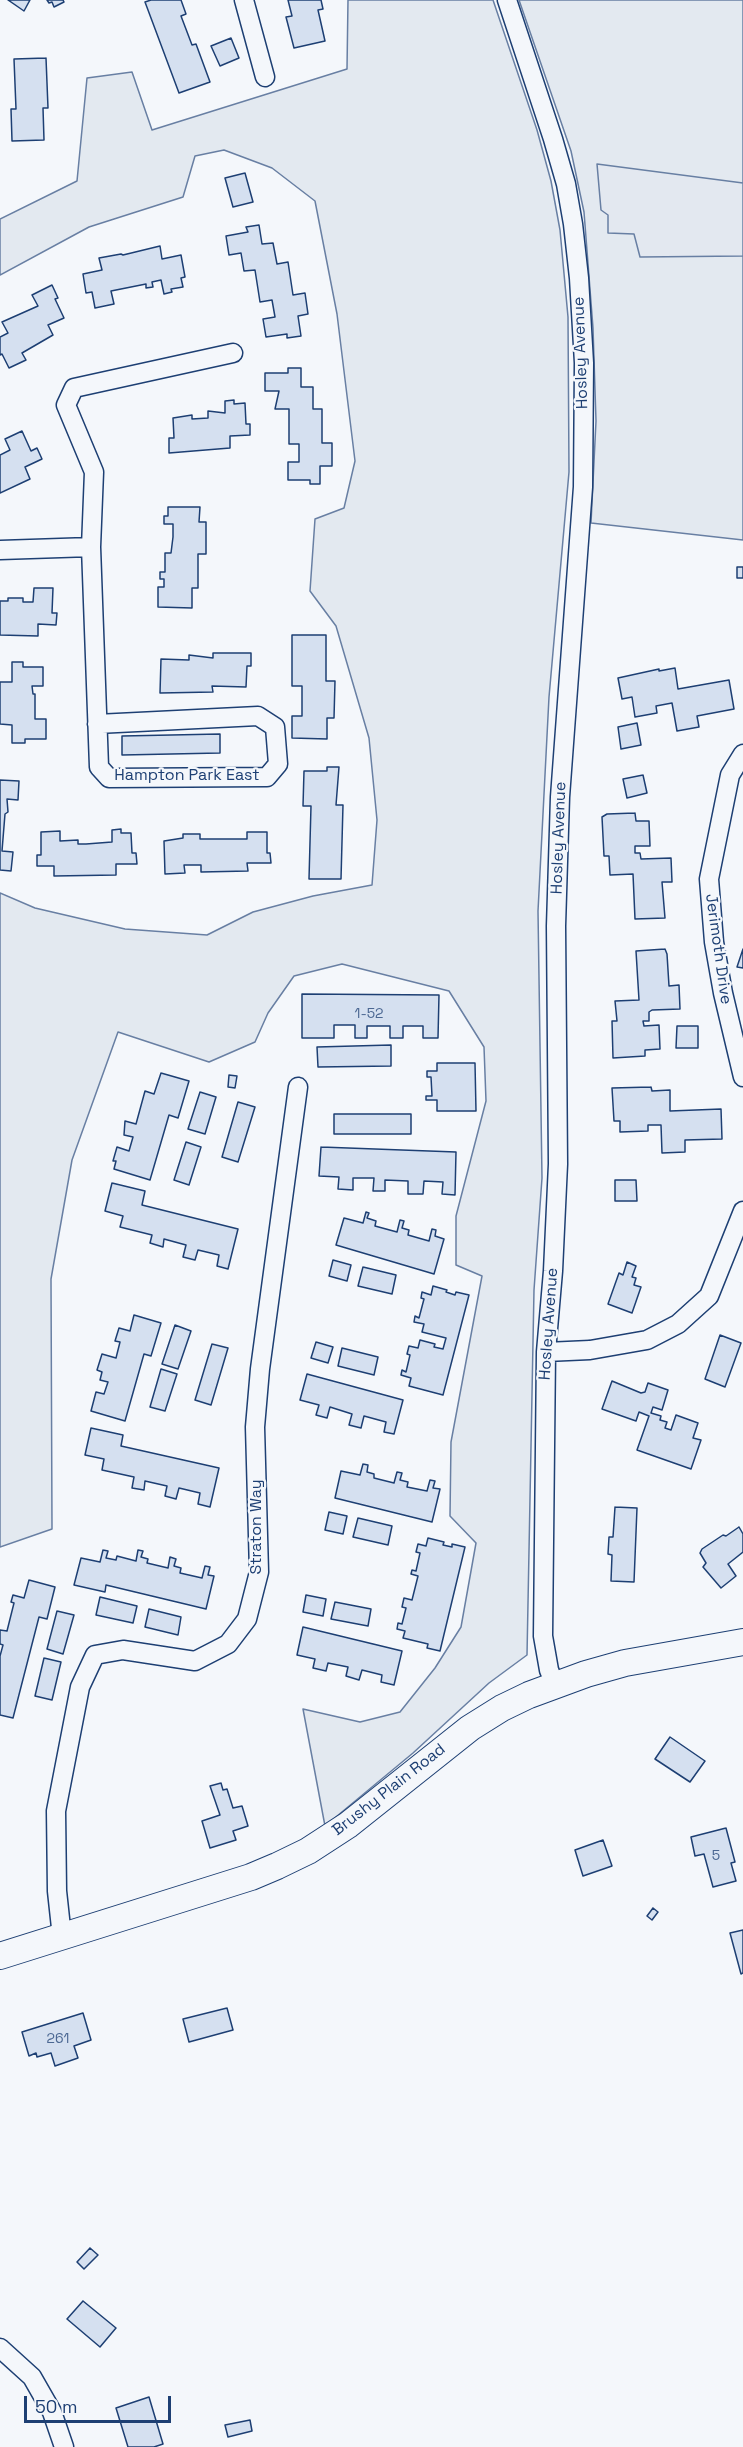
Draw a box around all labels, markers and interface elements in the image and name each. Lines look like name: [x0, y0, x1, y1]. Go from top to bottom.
street label: Hosley Avenue: [569, 296, 593, 410]
street label: Hampton Park East: [114, 766, 260, 786]
street label: Hosley Avenue: [547, 781, 571, 895]
street label: Jerimoth Drive: [701, 892, 735, 1006]
house number: 1-52: [355, 1006, 383, 1022]
street label: Hosley Avenue: [535, 1267, 563, 1381]
street label: Straton Way: [247, 1479, 267, 1575]
street label: Brushy Plain Road: [329, 1740, 449, 1840]
house number: 5: [712, 1848, 720, 1864]
house number: 261: [47, 2031, 69, 2047]
scale bar: [27, 2384, 174, 2422]
text: 50 m: [35, 2395, 77, 2418]

